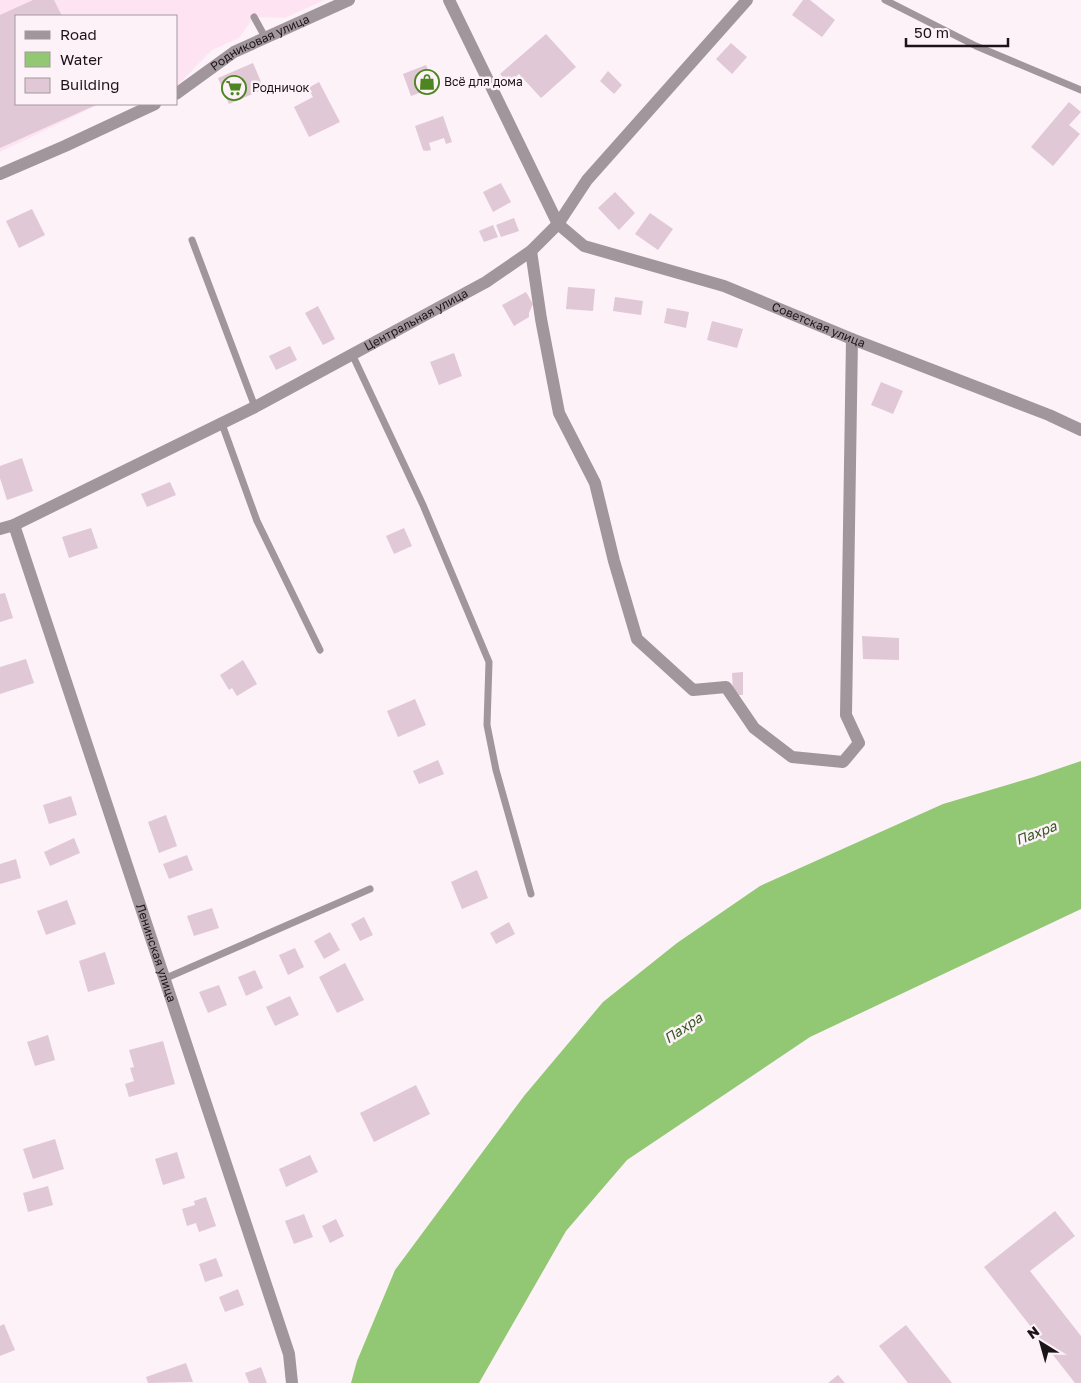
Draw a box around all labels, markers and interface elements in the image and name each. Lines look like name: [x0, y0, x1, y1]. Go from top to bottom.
street label: Родниковая улица: [207, 11, 312, 74]
legend: [15, 15, 178, 105]
scale bar: [906, 15, 1008, 47]
text: 50 m: [914, 23, 949, 41]
text: Road: [60, 25, 97, 43]
text: Water: [60, 50, 103, 68]
shop icon: Всё для дома: [414, 69, 440, 95]
place label: Всё для дома: [444, 74, 523, 89]
text: Building: [60, 75, 120, 93]
supermarket icon: Родничок: [221, 75, 247, 101]
place label: Родничок: [252, 80, 310, 95]
street label: Центральная улица: [361, 285, 470, 354]
street label: Советская улица: [770, 299, 868, 350]
water label: Пахра: [1013, 817, 1060, 848]
street label: Ленинская улица: [133, 902, 180, 1004]
water label: Пахра: [660, 1008, 706, 1047]
north arrow: [1016, 1318, 1066, 1368]
text: N: [1024, 1322, 1042, 1342]

